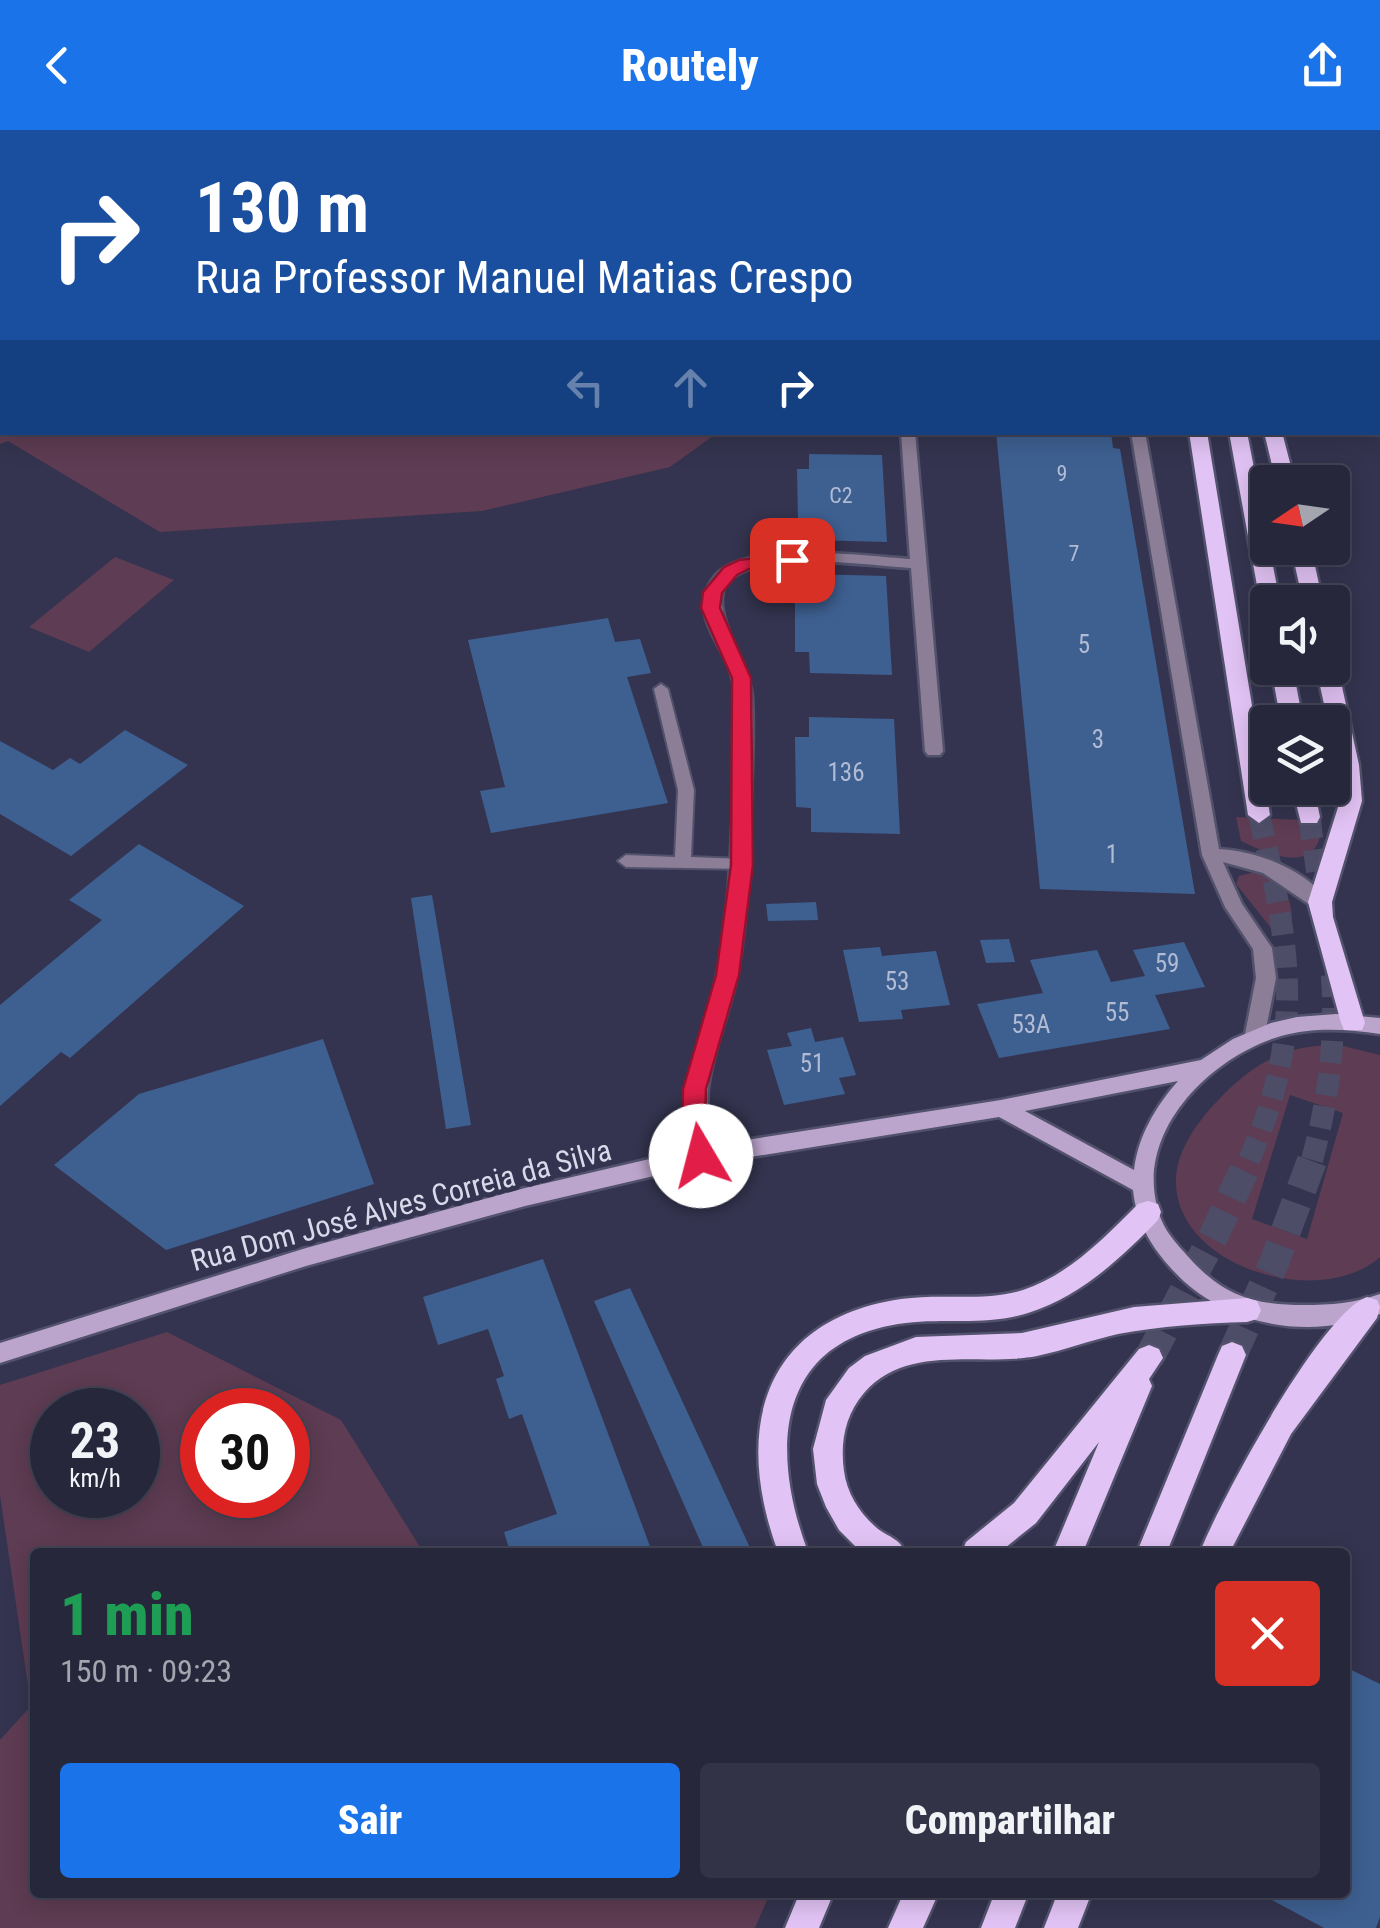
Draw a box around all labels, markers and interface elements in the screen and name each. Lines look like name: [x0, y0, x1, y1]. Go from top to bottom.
icon: back: [30, 38, 85, 93]
icon: share: [1295, 38, 1350, 93]
text: Routely: [621, 39, 759, 92]
text: 130 m: [195, 167, 369, 249]
icon: right: [30, 170, 160, 300]
text: Rua Professor Manuel Matias Crespo: [195, 251, 853, 304]
icon: left: [558, 360, 613, 415]
icon: ahead: [663, 360, 718, 415]
icon: right: [768, 360, 823, 415]
house number: 9: [1057, 461, 1067, 486]
north arrow: [1250, 465, 1350, 565]
map controls: [1250, 465, 1350, 805]
house number: C2: [829, 483, 853, 508]
pin: [750, 518, 835, 603]
icon: arrive: [765, 533, 820, 588]
house number: 7: [1069, 541, 1079, 566]
button: sound: [1250, 585, 1350, 685]
house number: 5: [1078, 630, 1090, 659]
button: layers: [1250, 705, 1350, 805]
house number: 3: [1092, 725, 1104, 754]
house number: 136: [827, 758, 865, 787]
house number: 1: [1106, 840, 1118, 869]
house number: 59: [1155, 949, 1179, 978]
house number: 53: [885, 967, 909, 996]
house number: 55: [1105, 998, 1129, 1027]
house number: 53A: [1011, 1010, 1051, 1039]
house number: 51: [800, 1049, 824, 1078]
position arrow: [649, 1104, 753, 1208]
street label: Rua Dom José Alves Correia da Silva: [187, 1132, 615, 1278]
speed limit sign: 30: [180, 1388, 310, 1518]
text: 23: [70, 1412, 120, 1470]
text: km/h: [69, 1464, 121, 1493]
text: 1 min: [60, 1579, 194, 1650]
button: close: [1215, 1581, 1320, 1686]
text: 150 m · 09:23: [60, 1652, 232, 1690]
button: Sair: [60, 1763, 680, 1878]
button: Compartilhar: [700, 1763, 1320, 1878]

